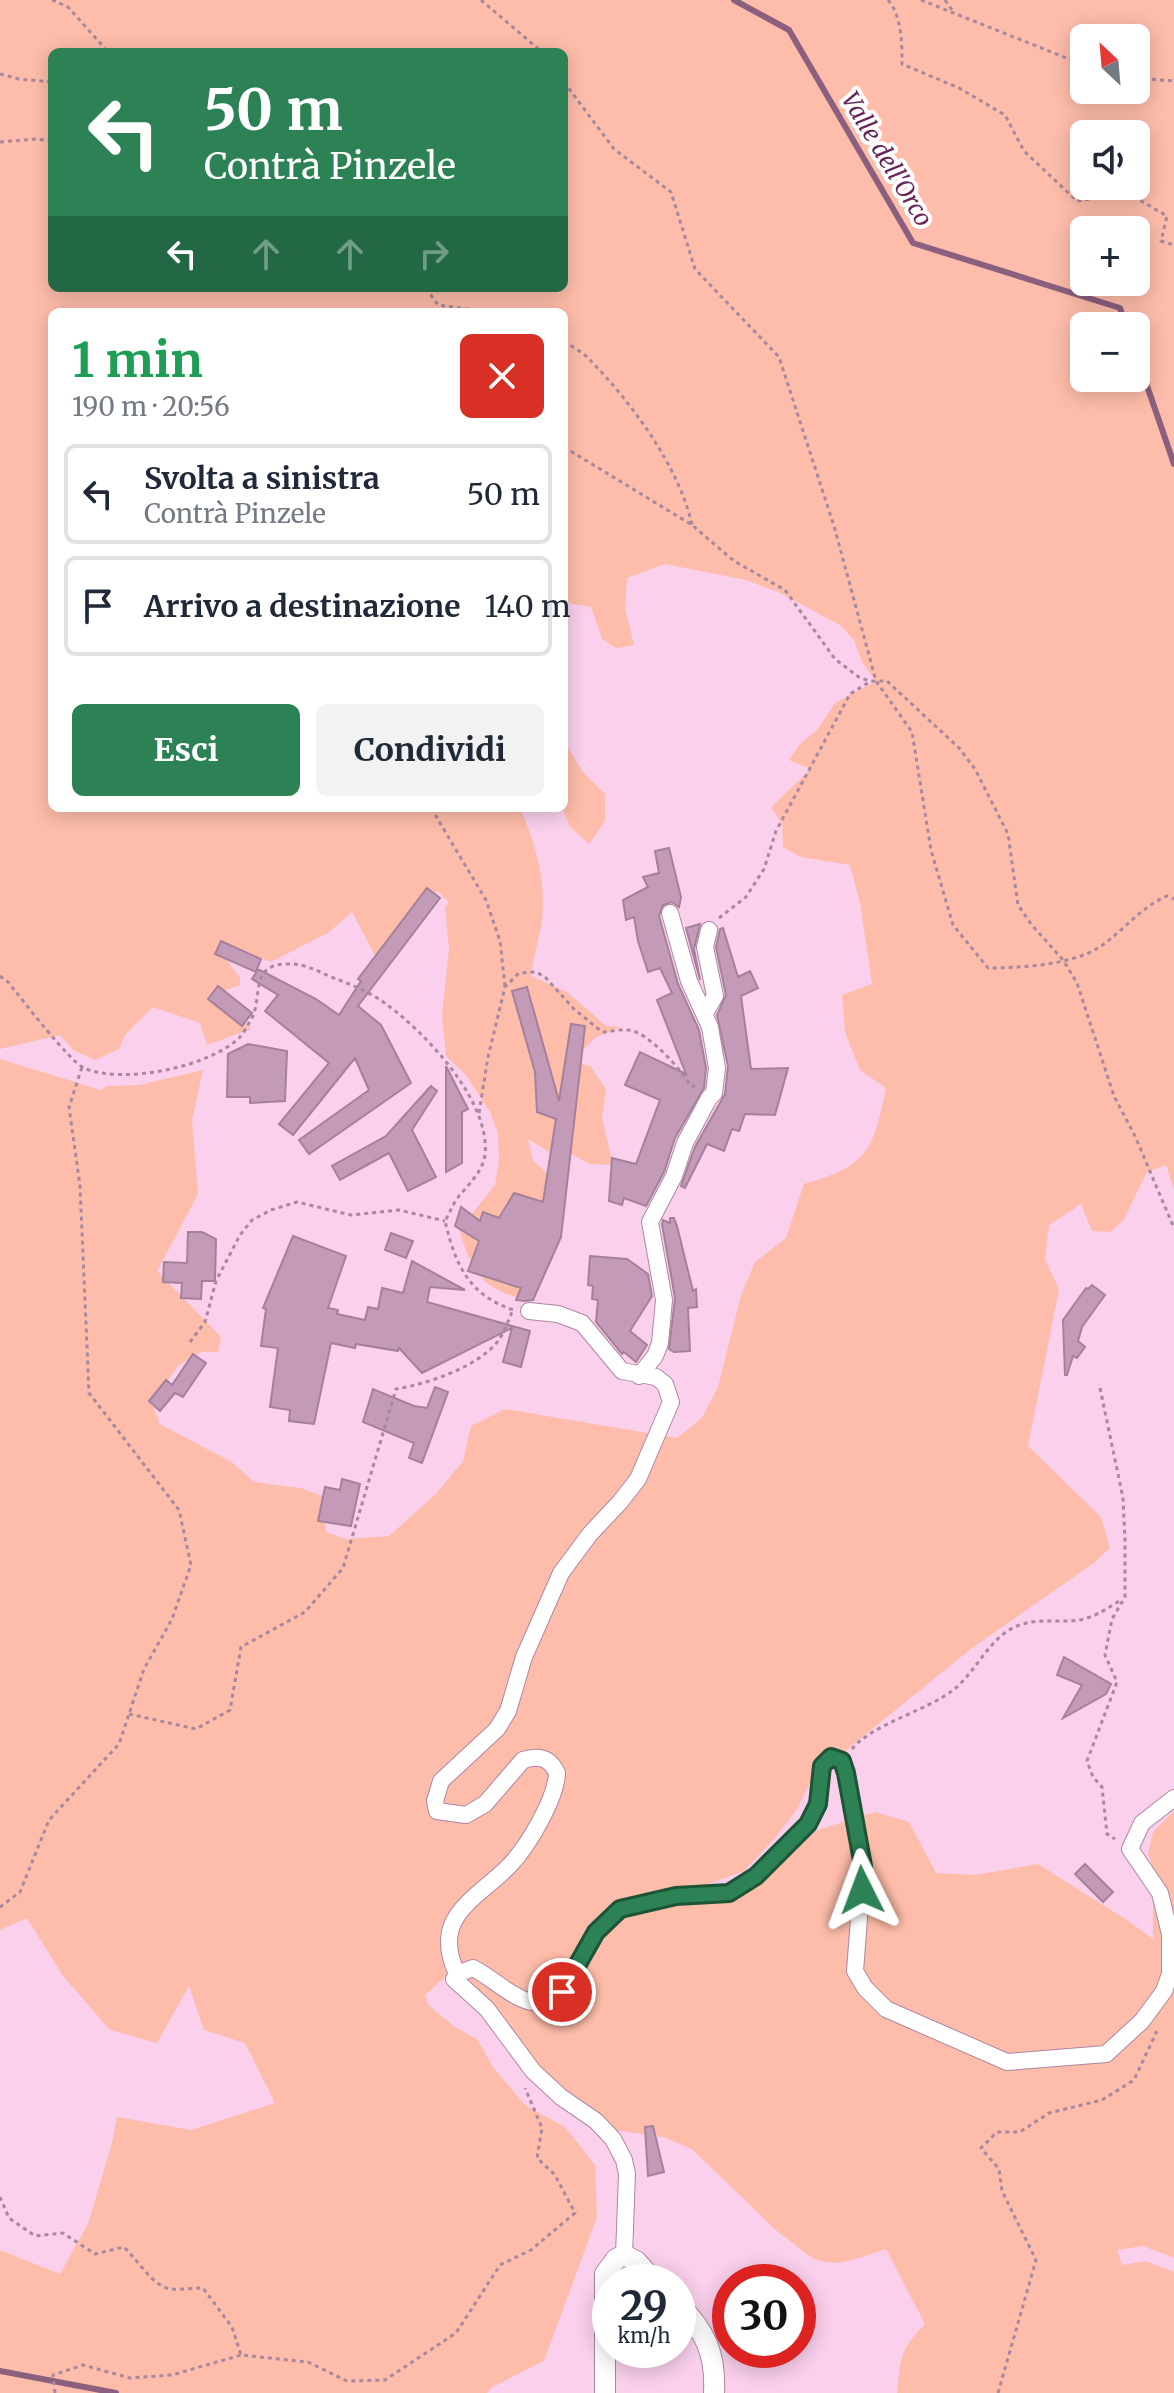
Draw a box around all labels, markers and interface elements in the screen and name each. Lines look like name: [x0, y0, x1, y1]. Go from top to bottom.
north arrow: [1070, 24, 1150, 104]
map controls: [1070, 24, 1150, 392]
text: 50 m: [204, 75, 343, 145]
icon: left: [72, 80, 176, 184]
water label: Valle dell'Orco: [835, 86, 939, 232]
button: sound: [1070, 120, 1150, 200]
text: Contrà Pinzele: [204, 144, 456, 189]
button: +: [1070, 216, 1150, 296]
icon: left: [160, 232, 204, 276]
icon: ahead: [244, 232, 288, 276]
icon: ahead: [328, 232, 372, 276]
icon: right: [412, 232, 456, 276]
button: −: [1070, 312, 1150, 392]
text: 1 min: [72, 330, 203, 390]
button: close: [460, 334, 544, 418]
text: 190 m · 20:56: [72, 390, 230, 423]
text: Svolta a sinistra: [144, 459, 380, 497]
icon: left: [76, 472, 120, 516]
text: 50 m: [467, 475, 540, 513]
text: Contrà Pinzele: [144, 497, 326, 530]
icon: arrive: [76, 584, 120, 628]
text: Arrivo a destinazione: [144, 587, 461, 625]
text: 140 m: [485, 587, 571, 625]
button: Esci: [72, 704, 300, 796]
button: Condividi: [316, 704, 544, 796]
position arrow: [820, 1848, 904, 1932]
pin: [528, 1958, 596, 2026]
icon: arrive: [540, 1970, 584, 2014]
speed limit sign: 30: [712, 2264, 816, 2368]
text: 29: [620, 2281, 668, 2331]
text: km/h: [618, 2323, 670, 2348]

